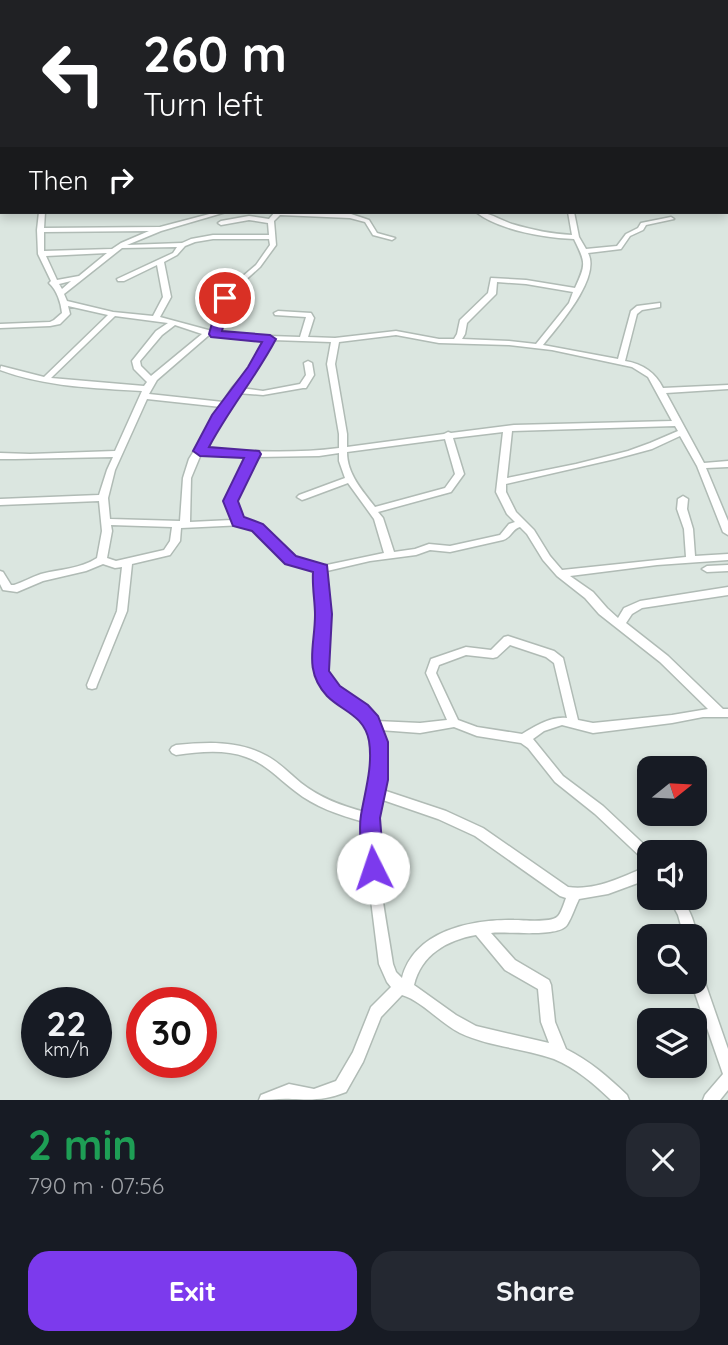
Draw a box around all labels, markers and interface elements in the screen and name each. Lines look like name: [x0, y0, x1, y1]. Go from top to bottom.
text: 260 m: [143, 23, 287, 84]
icon: left: [28, 28, 119, 119]
text: Turn left: [143, 84, 264, 124]
icon: right: [102, 161, 140, 199]
text: Then: [28, 164, 88, 197]
pin: [195, 268, 255, 328]
icon: arrive: [206, 279, 244, 317]
north arrow: [637, 756, 707, 826]
map controls: [637, 756, 707, 1078]
position arrow: [336, 831, 410, 905]
button: sound: [637, 840, 707, 910]
button: search: [637, 924, 707, 994]
speed limit sign: 30: [126, 987, 217, 1078]
text: 22: [47, 1001, 86, 1045]
button: layers: [637, 1008, 707, 1078]
text: km/h: [44, 1038, 89, 1061]
text: 2 min: [28, 1118, 137, 1171]
button: close: [626, 1123, 700, 1197]
text: 790 m · 07:56: [28, 1171, 164, 1200]
button: Exit: [28, 1251, 357, 1331]
button: Share: [371, 1251, 700, 1331]

